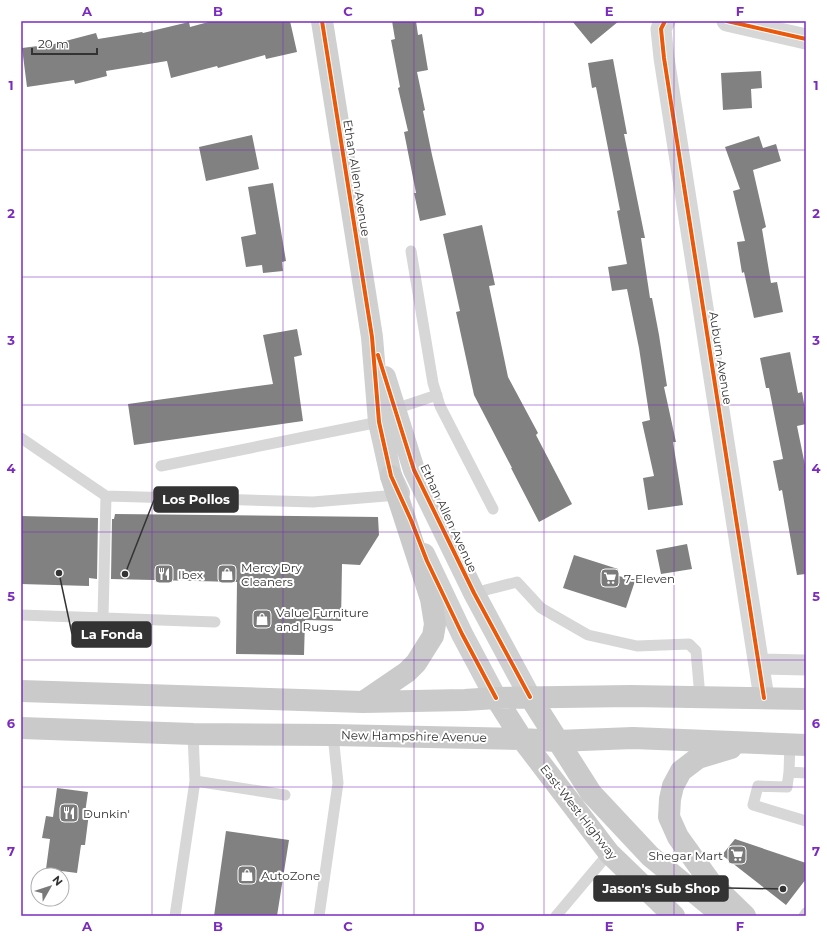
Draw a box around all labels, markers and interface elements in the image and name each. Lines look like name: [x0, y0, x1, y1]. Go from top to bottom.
text: A: [81, 3, 93, 19]
text: B: [213, 3, 223, 19]
text: C: [343, 3, 353, 19]
text: D: [474, 3, 485, 19]
text: E: [605, 3, 614, 19]
text: F: [736, 3, 744, 19]
scale bar: [32, 30, 97, 56]
text: 20 m: [38, 36, 69, 51]
text: 1: [8, 77, 14, 93]
text: 1: [813, 77, 819, 93]
street label: Ethan Allen Avenue: [340, 119, 374, 237]
text: 2: [7, 205, 15, 221]
text: 2: [812, 205, 820, 221]
street label: Auburn Avenue: [706, 310, 736, 406]
text: 3: [6, 332, 15, 348]
text: 3: [811, 332, 820, 348]
text: 4: [7, 460, 16, 476]
text: 4: [812, 460, 821, 476]
street label: Ethan Allen Avenue: [417, 461, 481, 575]
callout: Los Pollos: [154, 487, 238, 512]
text: Los Pollos: [162, 491, 230, 507]
place label: Mercy Dry Cleaners: [241, 560, 302, 589]
restaurant icon: Ibex: [153, 563, 175, 585]
shop icon: Mercy Dry Cleaners: [216, 563, 238, 585]
place label: Ibex: [178, 567, 204, 582]
supermarket icon: 7-Eleven: [599, 567, 621, 589]
place label: 7-Eleven: [624, 571, 675, 586]
text: 5: [7, 588, 15, 604]
text: 5: [812, 588, 820, 604]
place label: Value Furniture and Rugs: [276, 605, 369, 634]
shop icon: Value Furniture and Rugs: [251, 608, 273, 630]
callout: La Fonda: [72, 622, 151, 647]
text: La Fonda: [81, 626, 143, 642]
text: 6: [7, 715, 16, 731]
text: 6: [812, 715, 821, 731]
street label: New Hampshire Avenue: [341, 727, 487, 745]
street label: East-West Highway: [537, 761, 621, 863]
restaurant icon: Dunkin': [58, 802, 80, 824]
place label: Dunkin': [83, 806, 130, 821]
text: 7: [7, 843, 15, 859]
text: 7: [812, 843, 820, 859]
supermarket icon: Shegar Mart: [726, 844, 748, 866]
place label: Shegar Mart: [649, 848, 723, 863]
shop icon: AutoZone: [236, 864, 258, 886]
north arrow: [30, 867, 70, 907]
place label: AutoZone: [261, 868, 320, 883]
text: N: [50, 873, 66, 889]
callout: Jason's Sub Shop: [594, 876, 728, 901]
text: Jason's Sub Shop: [601, 880, 720, 896]
text: A: [81, 918, 93, 934]
text: B: [213, 918, 223, 934]
text: C: [343, 918, 353, 934]
text: D: [474, 918, 485, 934]
text: E: [605, 918, 614, 934]
text: F: [736, 918, 744, 934]

